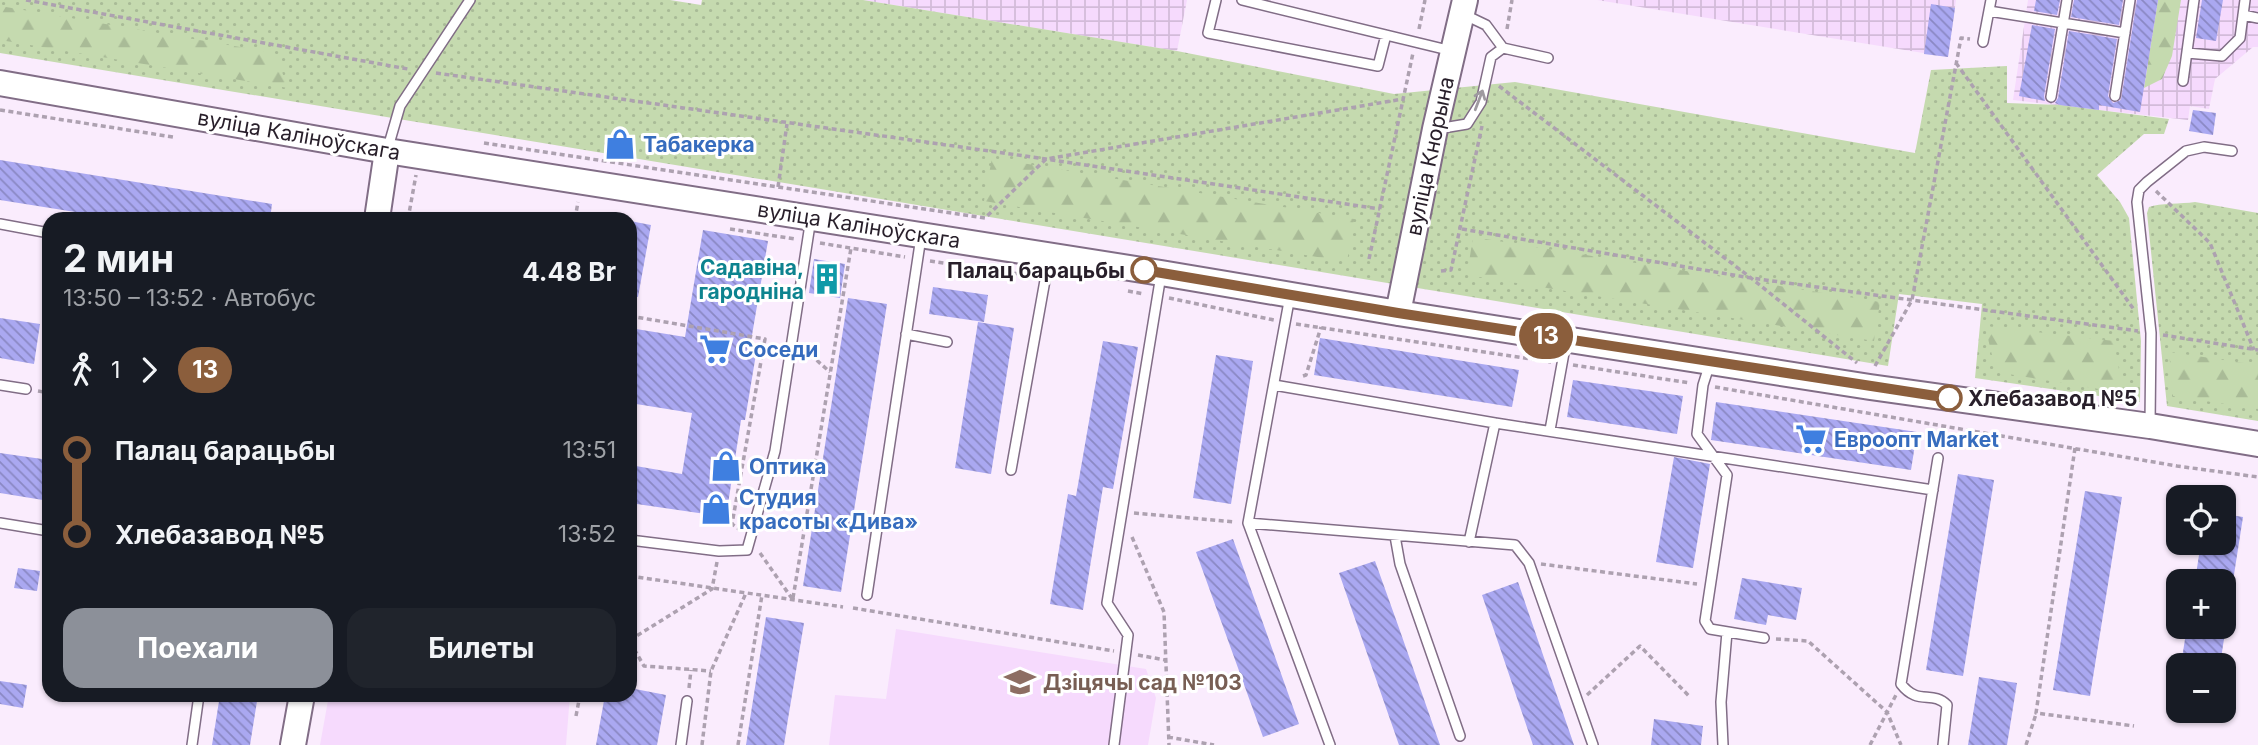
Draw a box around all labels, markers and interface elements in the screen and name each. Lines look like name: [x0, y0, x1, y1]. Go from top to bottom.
street label: вуліца Кнорына: [1401, 74, 1459, 238]
one-way arrow: [1474, 89, 1487, 111]
street label: вуліца Каліноўскага: [196, 105, 402, 165]
shop icon: Табакерка: [603, 127, 637, 161]
place label: Табакерка: [643, 132, 755, 157]
street label: вуліца Каліноўскага: [756, 197, 962, 253]
text: 2 мин: [63, 235, 174, 281]
place label: Садавіна, гародніна: [698, 255, 804, 304]
text: 4.48 Br: [522, 256, 616, 287]
marker: Палац барацьбы: [1131, 257, 1157, 283]
place label: Палац барацьбы: [947, 258, 1125, 283]
building icon: Садавіна, гародніна: [810, 262, 844, 296]
text: 13:50 – 13:52 · Автобус: [63, 284, 316, 312]
line badge: 13: [1514, 313, 1578, 359]
text: 13: [1533, 321, 1559, 350]
supermarket icon: Соседи: [698, 332, 732, 366]
place label: Соседи: [738, 337, 818, 362]
icon: walk: [63, 351, 101, 389]
icon: forward: [130, 351, 168, 389]
text: 13: [192, 355, 218, 384]
text: 1: [111, 356, 120, 384]
marker: Хлебазавод №5: [1936, 385, 1962, 411]
place label: Хлебазавод №5: [1968, 386, 2137, 411]
supermarket icon: Евроопт Market: [1794, 422, 1828, 456]
place label: Евроопт Market: [1834, 427, 1999, 452]
text: Палац барацьбы: [115, 435, 335, 466]
text: 13:51: [562, 436, 616, 464]
shop icon: Оптика: [709, 449, 743, 483]
place label: Оптика: [749, 454, 826, 479]
place label: Студия красоты «Дива»: [739, 485, 918, 534]
map controls: [2166, 485, 2236, 723]
button: locate: [2166, 485, 2236, 555]
shop icon: Студия красоты «Дива»: [699, 492, 733, 526]
text: Хлебазавод №5: [115, 519, 325, 550]
text: 13:52: [558, 520, 616, 548]
button: +: [2166, 569, 2236, 639]
button: Поехали: [63, 608, 333, 688]
button: Билеты: [347, 608, 616, 688]
button: −: [2166, 653, 2236, 723]
school or university icon: Дзіцячы сад №103: [1003, 665, 1037, 699]
place label: Дзіцячы сад №103: [1043, 670, 1242, 695]

